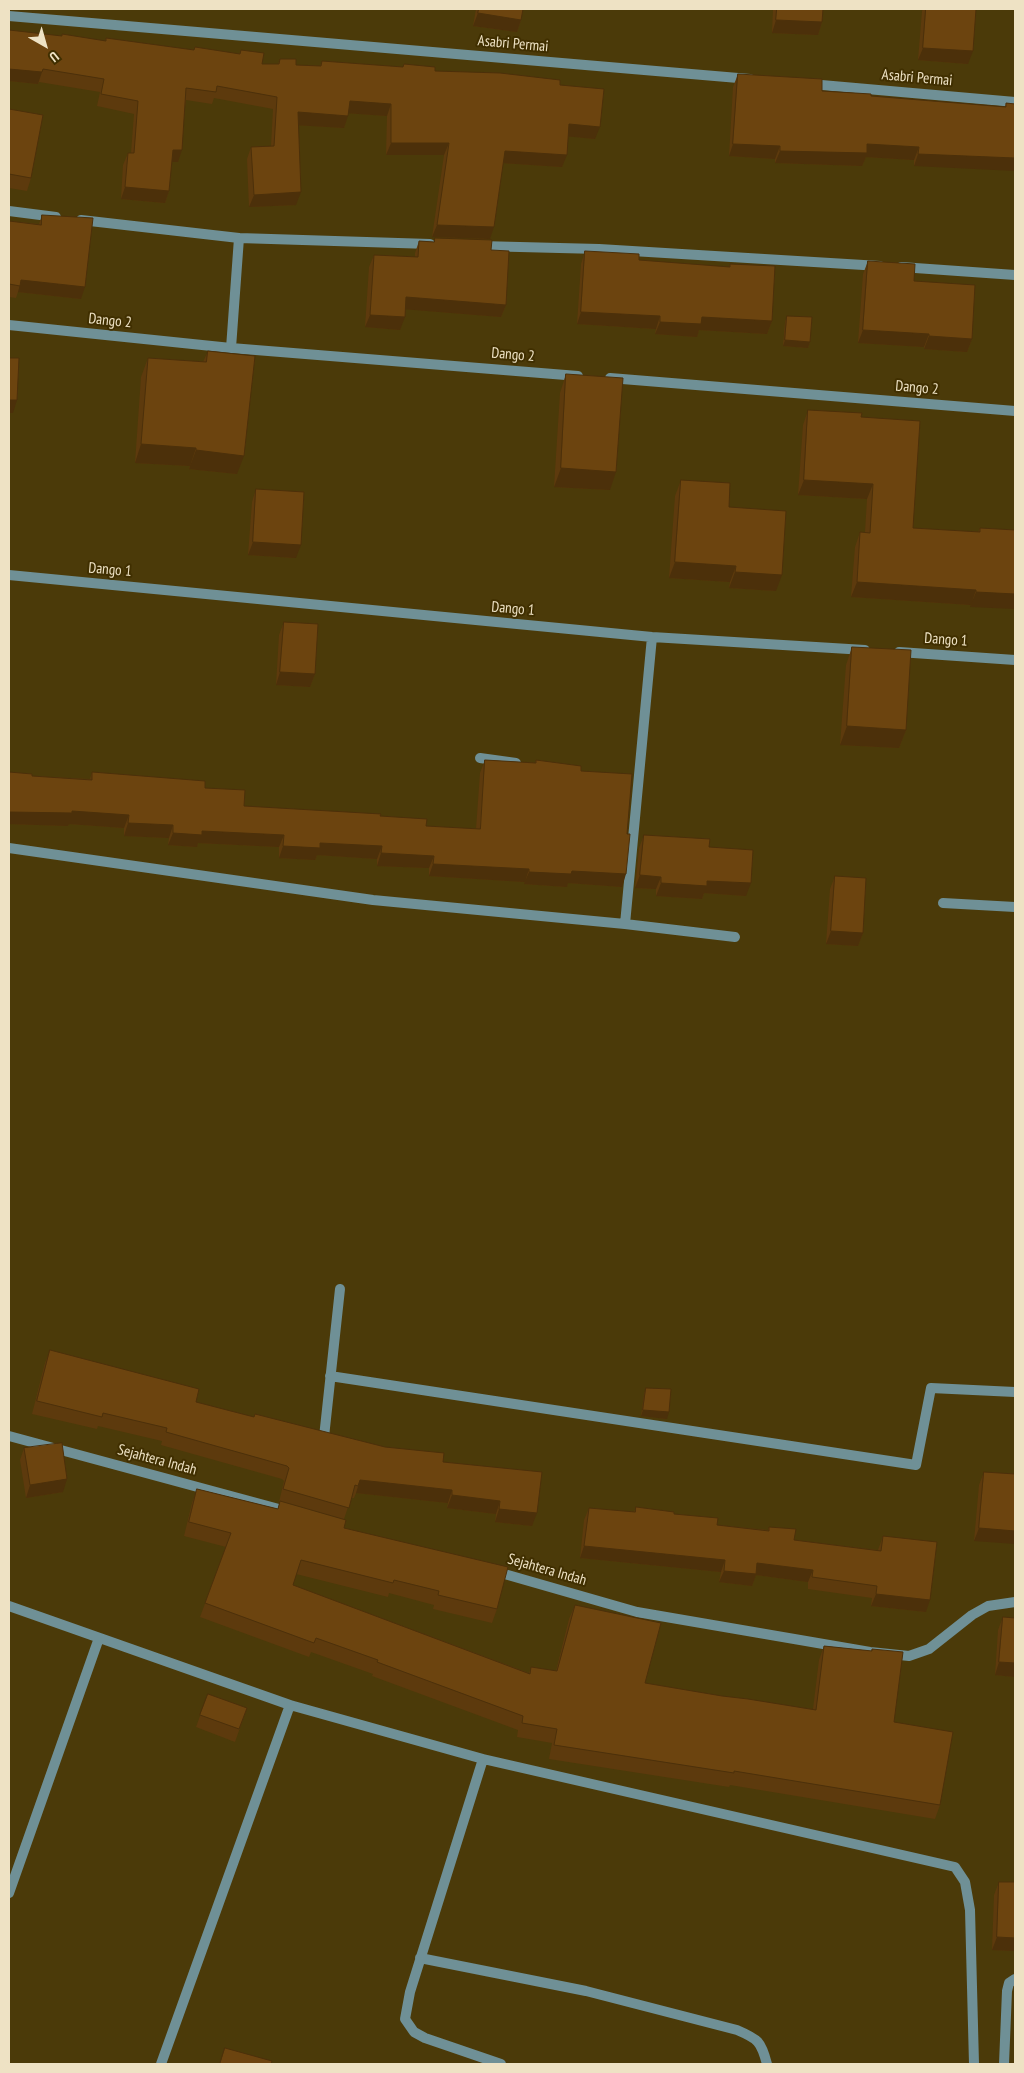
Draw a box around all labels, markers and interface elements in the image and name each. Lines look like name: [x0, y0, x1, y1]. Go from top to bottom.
north arrow: [20, 20, 70, 70]
street label: Asabri Permai: [477, 32, 549, 56]
text: U: [46, 48, 63, 66]
street label: Asabri Permai: [881, 66, 953, 90]
street label: Dango 2: [88, 310, 132, 332]
street label: Dango 2: [491, 344, 535, 366]
street label: Dango 2: [895, 377, 939, 399]
street label: Dango 1: [88, 559, 132, 581]
street label: Dango 1: [491, 598, 535, 620]
street label: Dango 1: [924, 630, 968, 650]
street label: Sejahtera Indah: [115, 1441, 199, 1479]
street label: Sejahtera Indah: [506, 1550, 588, 1590]

